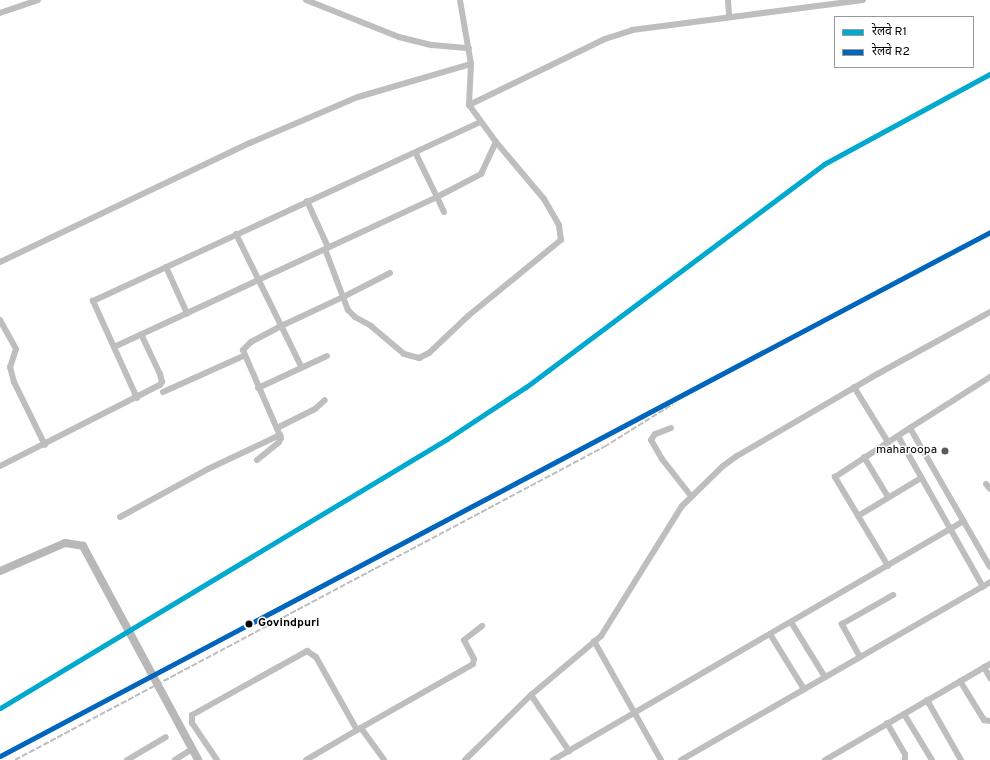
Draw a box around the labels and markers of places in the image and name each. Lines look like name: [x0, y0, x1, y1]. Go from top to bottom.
place label: maharoopa: [876, 444, 937, 458]
marker: maharoopa: [940, 446, 950, 456]
marker: Govindpuri: [242, 617, 256, 631]
place label: Govindpuri: [258, 617, 319, 631]

